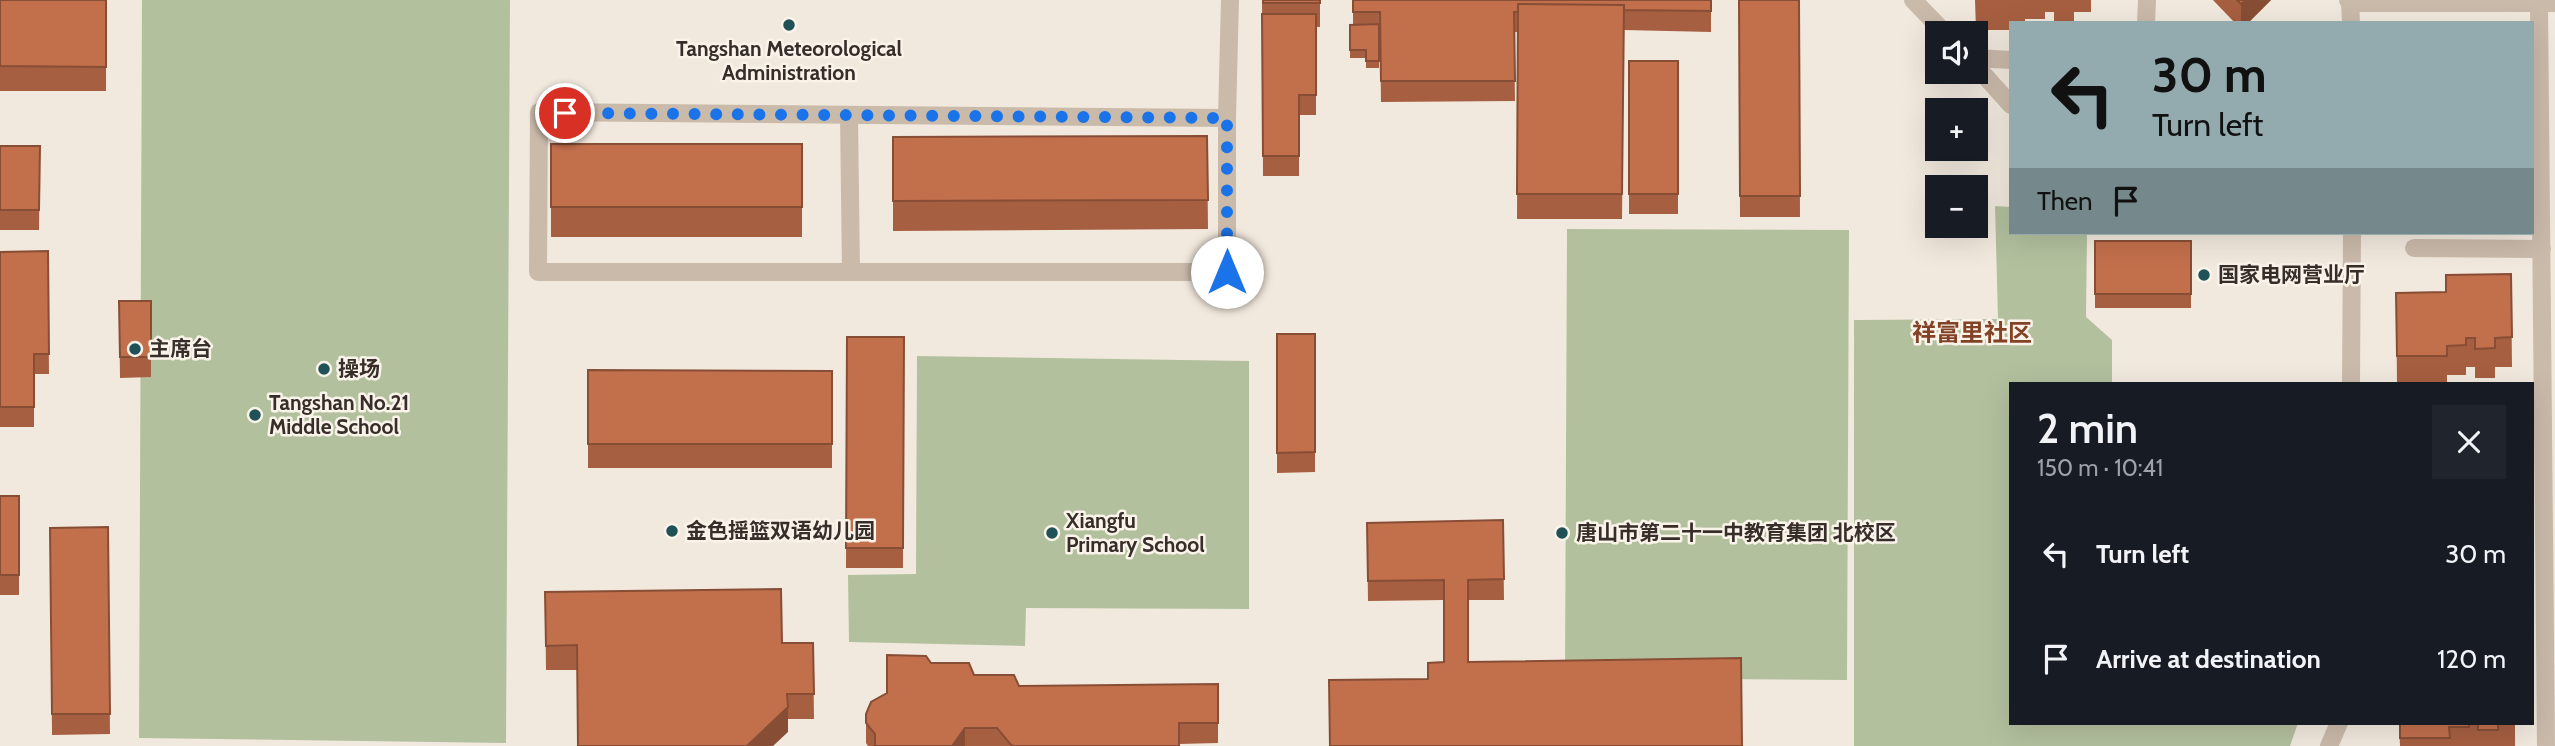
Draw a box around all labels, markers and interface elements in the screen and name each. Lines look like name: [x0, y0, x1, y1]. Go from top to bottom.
marker: Tangshan Meteorological Administration: [781, 17, 797, 33]
map controls: [1925, 21, 1988, 238]
button: sound: [1925, 21, 1988, 84]
place label: Tangshan Meteorological Administration: [676, 36, 902, 85]
text: 30 m: [2152, 45, 2267, 104]
icon: left: [2037, 49, 2128, 140]
pin: [535, 83, 595, 143]
icon: arrive: [546, 94, 584, 132]
button: +: [1925, 98, 1988, 161]
text: Turn left: [2152, 105, 2263, 144]
button: −: [1925, 175, 1988, 238]
icon: arrive: [2107, 182, 2145, 220]
text: Then: [2037, 185, 2093, 217]
position arrow: [1190, 235, 1264, 309]
place label: 国家电网营业厅: [2218, 262, 2365, 287]
marker: 国家电网营业厅: [2196, 267, 2212, 283]
district label: 祥富里社区: [1912, 318, 2032, 347]
place label: 主席台: [149, 336, 212, 361]
marker: 主席台: [127, 341, 143, 357]
place label: 操场: [338, 356, 380, 381]
marker: 操场: [316, 361, 332, 377]
place label: Tangshan No.21 Middle School: [269, 390, 409, 439]
text: 2 min: [2037, 402, 2138, 454]
button: close: [2432, 405, 2506, 479]
marker: Tangshan No.21 Middle School: [247, 407, 263, 423]
text: 150 m · 10:41: [2037, 454, 2163, 482]
place label: Xiangfu Primary School: [1065, 508, 1205, 557]
place label: 金色摇篮双语幼儿园: [686, 518, 875, 543]
place label: 唐山市第二十一中教育集团 北校区: [1576, 520, 1896, 545]
marker: 金色摇篮双语幼儿园: [664, 523, 680, 539]
marker: Xiangfu Primary School: [1044, 525, 1060, 541]
marker: 唐山市第二十一中教育集团 北校区: [1554, 525, 1570, 541]
icon: left: [2037, 535, 2075, 573]
text: Turn left: [2096, 538, 2189, 570]
text: 30 m: [2445, 538, 2506, 570]
icon: arrive: [2037, 640, 2075, 678]
text: Arrive at destination: [2096, 643, 2321, 675]
text: 120 m: [2437, 643, 2506, 675]

